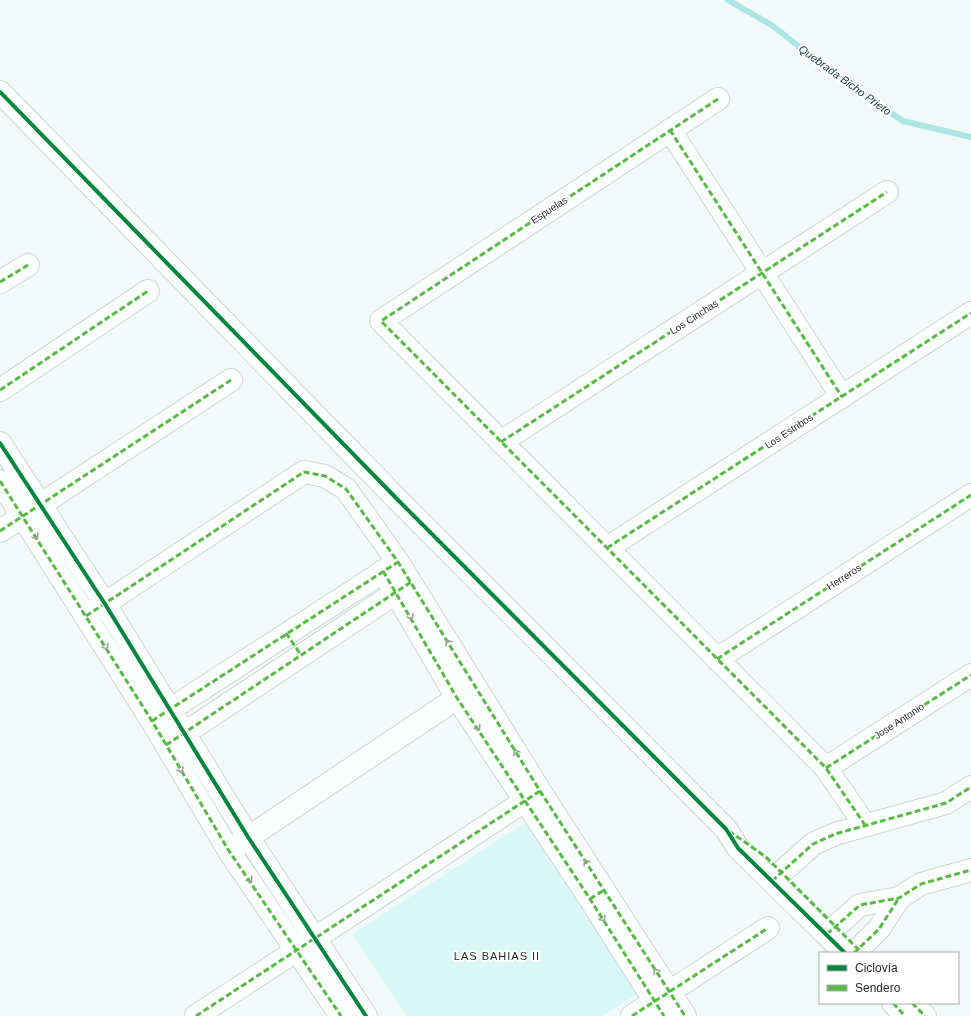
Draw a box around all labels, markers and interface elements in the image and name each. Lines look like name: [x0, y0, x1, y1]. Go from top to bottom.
water label: Quebrada Bicho Prieto: [796, 42, 894, 118]
street label: Espuelas: [529, 194, 569, 226]
street label: Los Cinchas: [668, 297, 720, 337]
street label: Los Estribos: [763, 411, 815, 451]
one-way arrow: [31, 533, 39, 540]
street label: Herreros: [825, 562, 863, 592]
one-way arrow: [406, 613, 413, 620]
one-way arrow: [446, 639, 453, 646]
one-way arrow: [101, 643, 108, 650]
street label: Jose Antonio: [872, 701, 926, 741]
one-way arrow: [473, 724, 481, 731]
one-way arrow: [513, 749, 521, 756]
one-way arrow: [176, 766, 183, 773]
one-way arrow: [583, 859, 591, 866]
one-way arrow: [245, 876, 252, 883]
one-way arrow: [598, 915, 605, 922]
district label: LAS BAHIAS II: [454, 950, 540, 962]
legend: [819, 952, 959, 1004]
text: Ciclovía: [855, 961, 898, 975]
one-way arrow: [654, 969, 661, 976]
text: Sendero: [855, 981, 901, 995]

